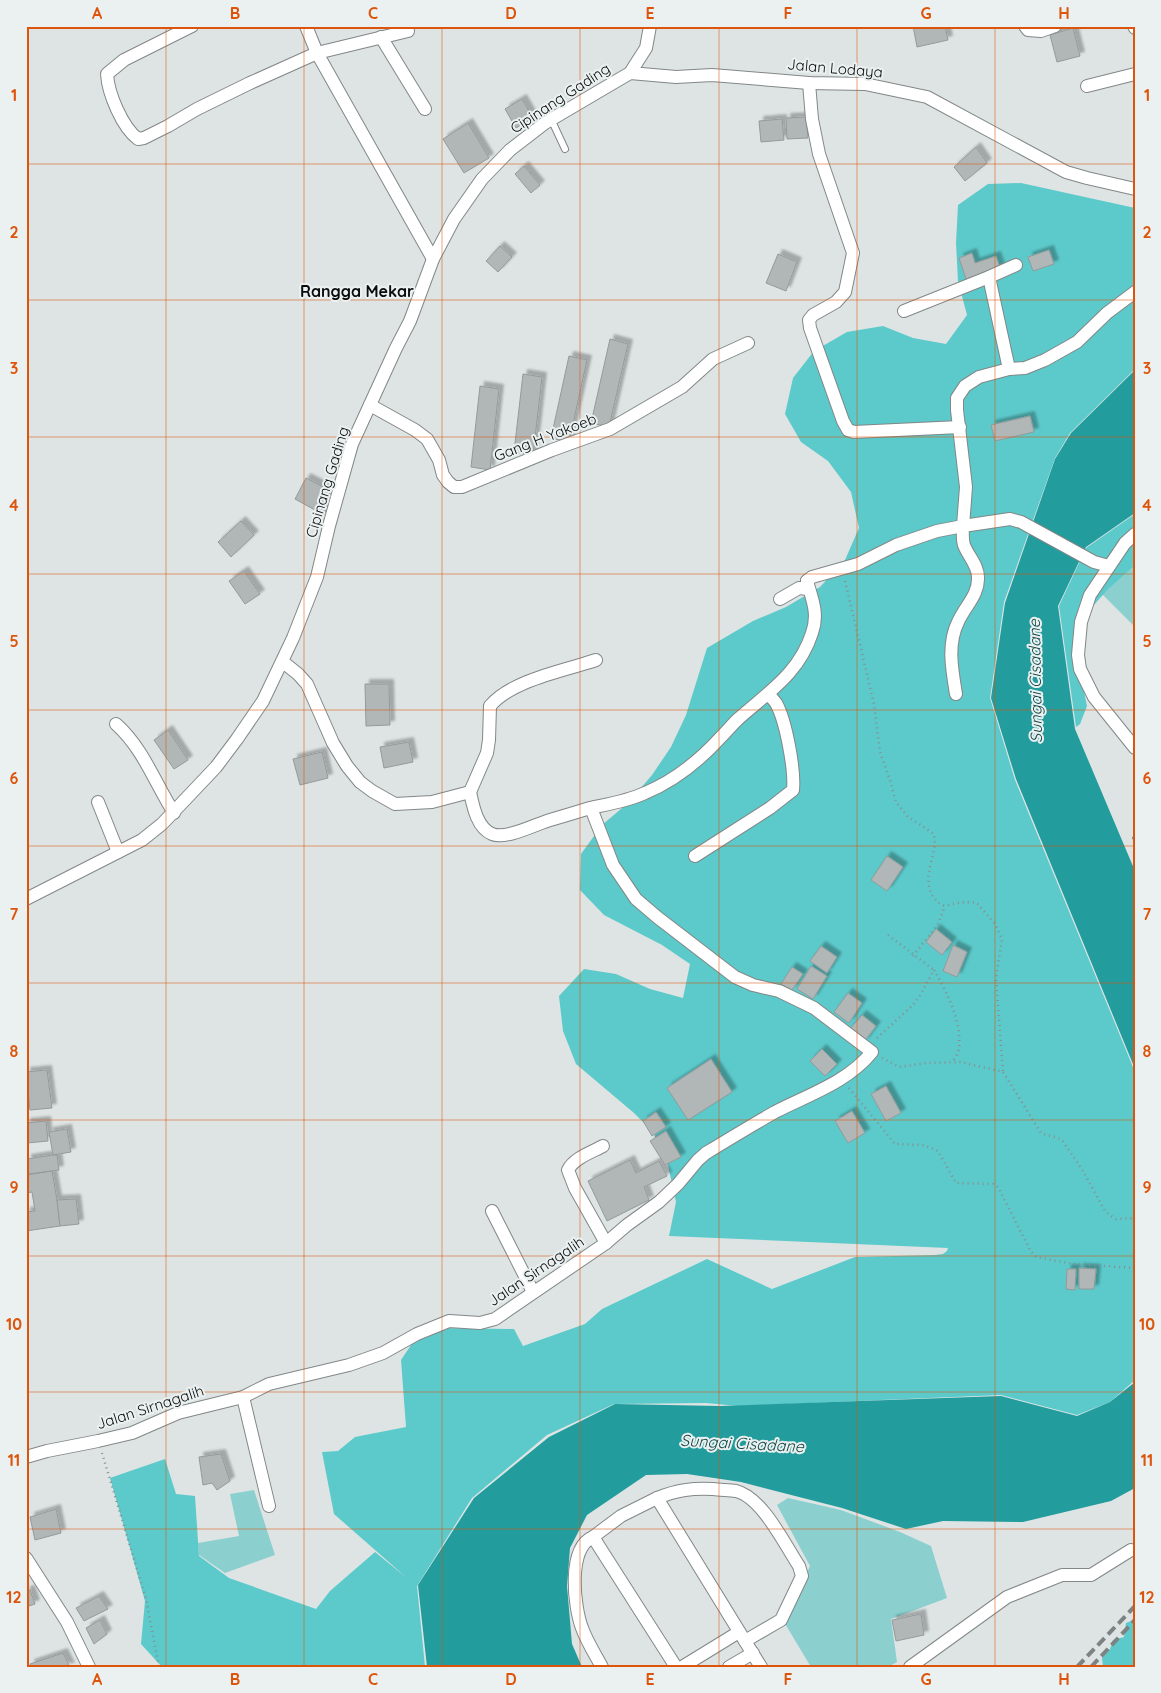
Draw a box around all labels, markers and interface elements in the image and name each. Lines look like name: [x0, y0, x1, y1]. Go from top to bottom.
text: A: [92, 3, 103, 23]
text: B: [230, 3, 240, 23]
text: C: [368, 3, 378, 23]
text: D: [505, 3, 517, 23]
text: E: [645, 3, 655, 23]
text: F: [784, 3, 793, 23]
text: G: [920, 3, 932, 23]
text: H: [1058, 3, 1070, 23]
street label: Jalan Lodaya: [786, 54, 884, 82]
street label: Cipinang Gading: [506, 59, 614, 137]
text: 1: [11, 85, 17, 105]
text: 1: [1144, 85, 1150, 105]
text: 2: [9, 222, 19, 242]
text: 2: [1142, 222, 1152, 242]
district label: Rangga Mekar: [300, 281, 414, 301]
text: 3: [10, 358, 18, 378]
text: 3: [1143, 358, 1151, 378]
street label: Gang H Yakoeb: [491, 409, 599, 465]
street label: Cipinang Gading: [301, 424, 353, 540]
text: 4: [9, 495, 19, 515]
text: 4: [1142, 495, 1152, 515]
water label: Sungai Cisadane: [1024, 618, 1046, 743]
text: 5: [9, 631, 19, 651]
text: 5: [1142, 631, 1152, 651]
text: 6: [10, 768, 19, 788]
text: 6: [1143, 768, 1152, 788]
text: 7: [10, 904, 19, 924]
text: 7: [1143, 904, 1152, 924]
text: 8: [10, 1041, 19, 1061]
text: 8: [1143, 1041, 1152, 1061]
text: 9: [9, 1177, 19, 1197]
text: 9: [1142, 1177, 1152, 1197]
street label: Jalan Sirnagalih: [484, 1232, 588, 1310]
text: 10: [6, 1314, 22, 1334]
text: 10: [1139, 1314, 1155, 1334]
street label: Jalan Sirnagalih: [94, 1381, 206, 1433]
water label: Sungai Cisadane: [680, 1430, 805, 1456]
text: 11: [8, 1450, 20, 1470]
text: 11: [1141, 1450, 1153, 1470]
text: 12: [6, 1587, 22, 1607]
text: 12: [1139, 1587, 1155, 1607]
text: A: [92, 1669, 103, 1689]
text: B: [230, 1669, 240, 1689]
text: C: [368, 1669, 378, 1689]
text: D: [505, 1669, 517, 1689]
text: E: [645, 1669, 655, 1689]
text: F: [784, 1669, 793, 1689]
text: G: [920, 1669, 932, 1689]
text: H: [1058, 1669, 1070, 1689]

